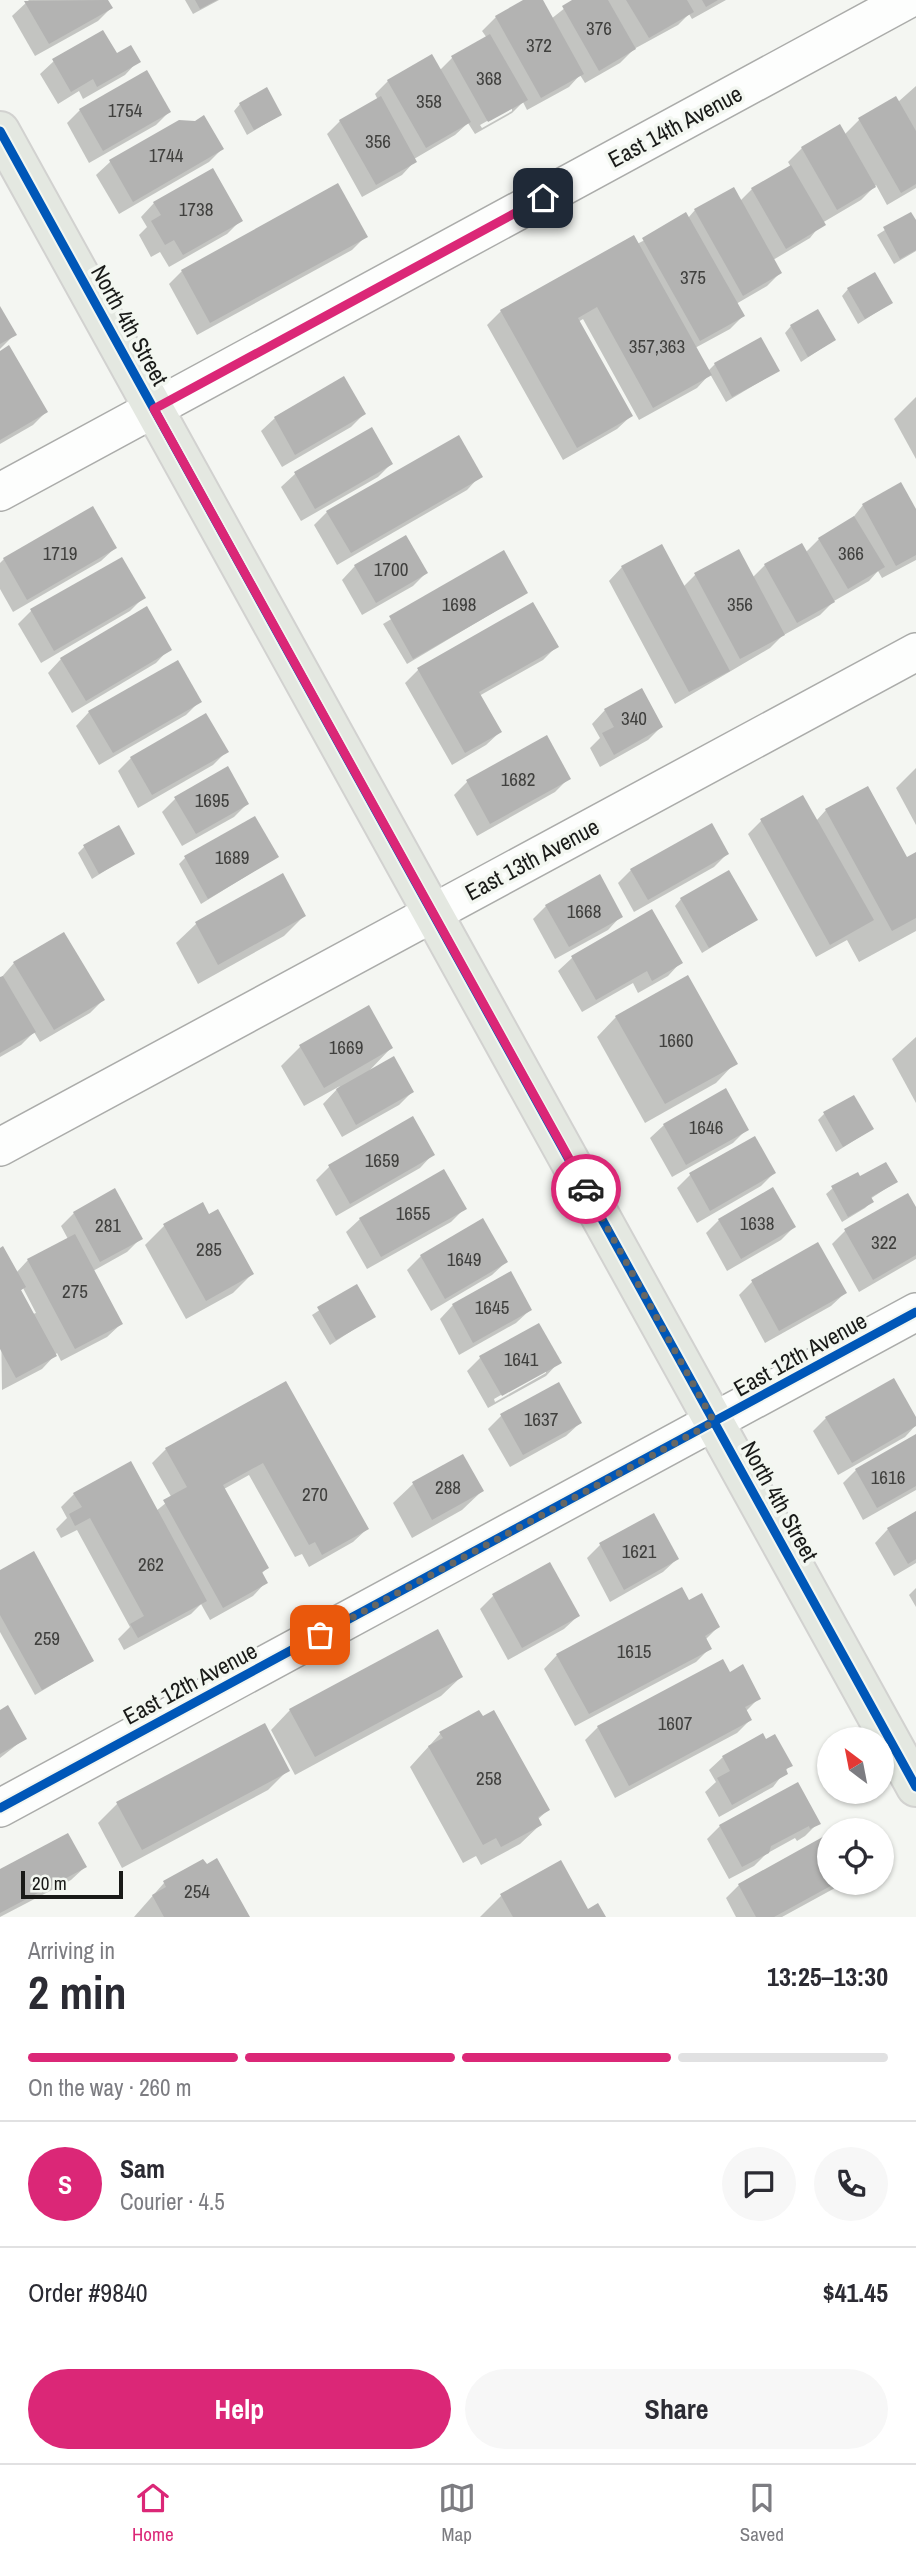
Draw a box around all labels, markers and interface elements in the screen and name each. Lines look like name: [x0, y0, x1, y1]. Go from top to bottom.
house number: 376: [586, 15, 612, 41]
house number: 372: [526, 32, 552, 58]
house number: 368: [476, 65, 502, 91]
street label: East 14th Avenue: [603, 78, 747, 174]
house number: 358: [416, 88, 442, 114]
house number: 1754: [108, 97, 143, 123]
house number: 356: [365, 128, 391, 154]
house number: 1744: [149, 142, 184, 168]
pin: [513, 168, 573, 228]
icon: home: [524, 179, 562, 217]
house number: 1738: [179, 196, 213, 222]
street label: North 4th Street: [84, 259, 176, 391]
house number: 375: [680, 264, 706, 290]
house number: 357,363: [629, 333, 685, 359]
house number: 1719: [43, 540, 77, 566]
house number: 366: [838, 540, 864, 566]
house number: 1700: [374, 556, 408, 582]
house number: 1698: [442, 591, 476, 617]
house number: 356: [727, 591, 753, 617]
house number: 340: [621, 705, 647, 731]
house number: 1682: [501, 766, 535, 792]
house number: 1695: [195, 787, 230, 813]
street label: East 13th Avenue: [460, 811, 604, 907]
house number: 1689: [215, 844, 249, 870]
house number: 1668: [567, 898, 601, 924]
house number: 1660: [659, 1027, 693, 1053]
house number: 1669: [329, 1034, 363, 1060]
house number: 1646: [689, 1114, 723, 1140]
house number: 1659: [365, 1147, 399, 1173]
courier: [551, 1154, 621, 1224]
icon: car: [567, 1170, 605, 1208]
house number: 1655: [396, 1200, 431, 1226]
house number: 1638: [740, 1210, 774, 1236]
house number: 281: [95, 1212, 121, 1238]
house number: 322: [871, 1229, 897, 1255]
house number: 285: [196, 1236, 222, 1262]
house number: 1649: [447, 1246, 481, 1272]
house number: 275: [62, 1278, 88, 1304]
house number: 1645: [475, 1294, 510, 1320]
street label: East 12th Avenue: [728, 1305, 872, 1403]
house number: 1641: [504, 1346, 539, 1372]
house number: 1637: [524, 1406, 559, 1432]
street label: North 4th Street: [734, 1435, 826, 1567]
house number: 1616: [871, 1464, 905, 1490]
house number: 288: [435, 1474, 461, 1500]
house number: 270: [302, 1481, 328, 1507]
house number: 1621: [622, 1538, 657, 1564]
house number: 262: [138, 1551, 164, 1577]
pin: [290, 1605, 350, 1665]
icon: bag: [301, 1616, 339, 1654]
house number: 259: [34, 1625, 60, 1651]
street label: East 12th Avenue: [118, 1635, 262, 1731]
house number: 1615: [617, 1638, 652, 1664]
house number: 1607: [658, 1710, 693, 1736]
north arrow: [817, 1727, 894, 1804]
map controls: [817, 1727, 894, 1895]
house number: 258: [476, 1765, 502, 1791]
button: locate: [817, 1818, 894, 1895]
scale bar: [21, 1868, 122, 1900]
text: 20 m: [32, 1870, 67, 1896]
house number: 254: [184, 1878, 210, 1904]
text: Arriving in: [28, 1935, 115, 1966]
text: 13:25–13:30: [767, 1959, 888, 1994]
text: 2 min: [28, 1961, 127, 2023]
text: On the way · 260 m: [28, 2072, 192, 2103]
button: chat: [722, 2147, 796, 2221]
button: phone: [814, 2147, 888, 2221]
text: Sam: [120, 2151, 165, 2186]
text: S: [58, 2167, 72, 2202]
text: Courier · 4.5: [120, 2186, 225, 2217]
text: Order #9840: [28, 2275, 148, 2310]
text: $41.45: [823, 2275, 888, 2310]
button: Help: [28, 2369, 451, 2449]
button: Share: [465, 2369, 888, 2449]
tab: Home: [132, 2479, 174, 2547]
tab: Map: [438, 2479, 476, 2547]
tab: Saved: [740, 2479, 784, 2547]

